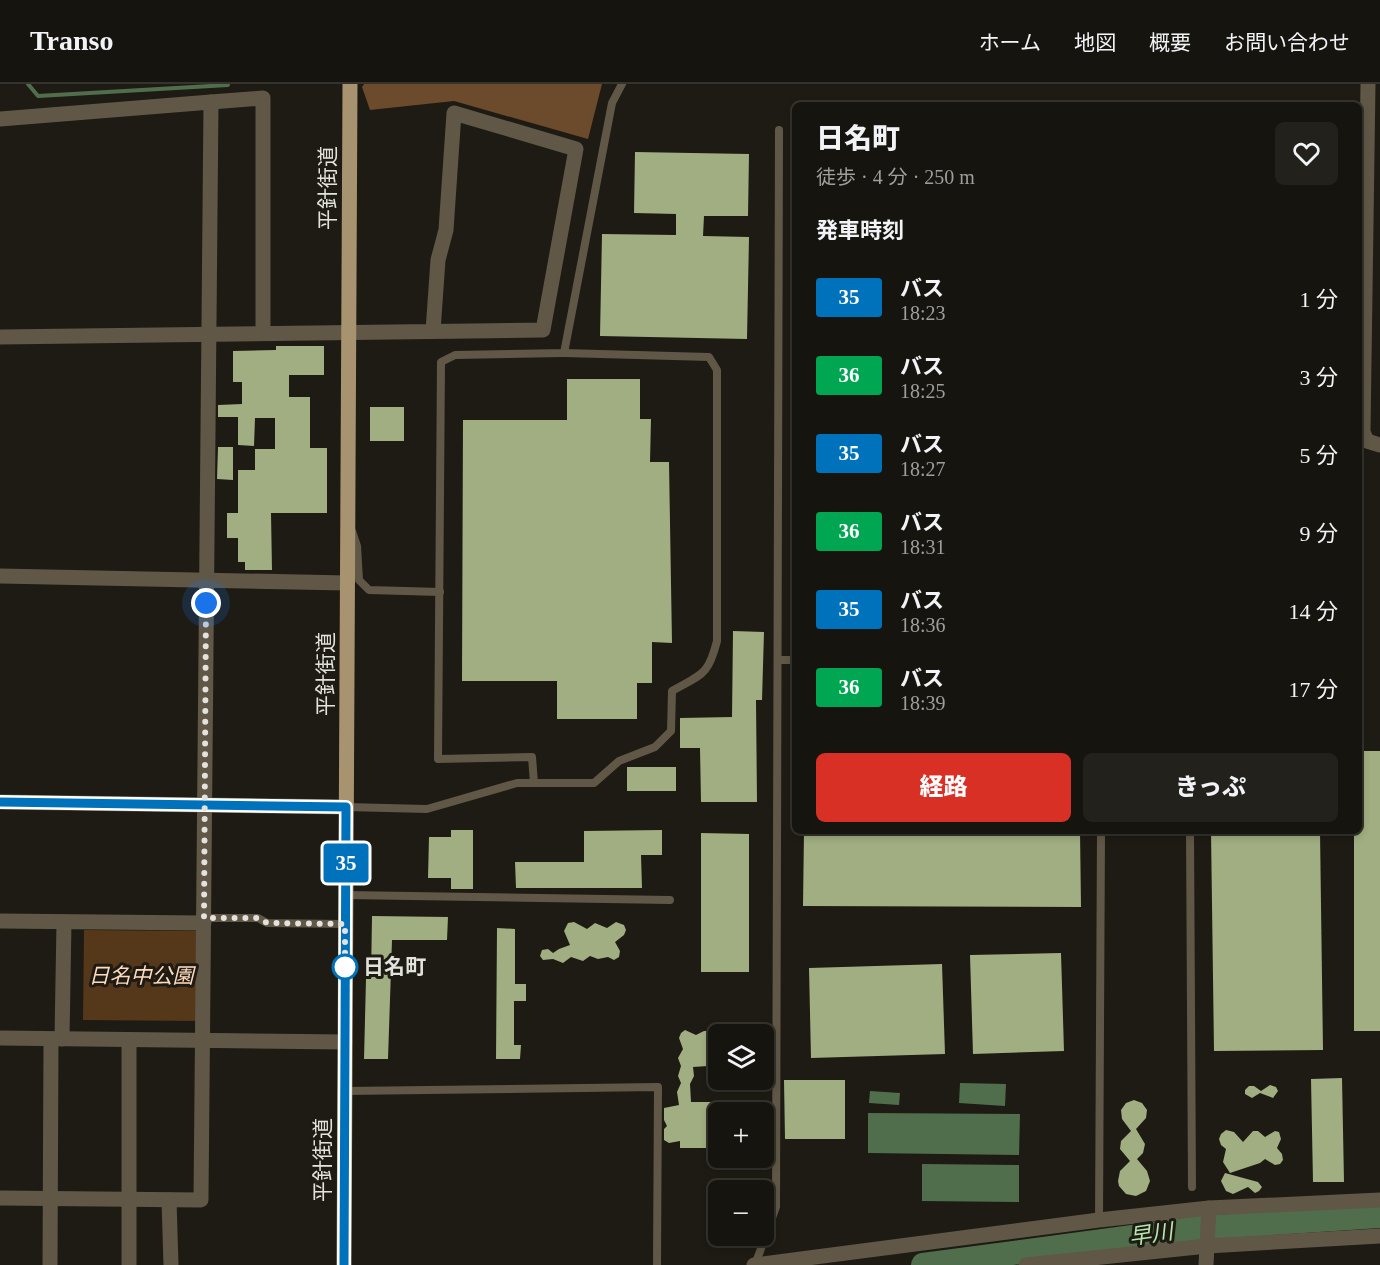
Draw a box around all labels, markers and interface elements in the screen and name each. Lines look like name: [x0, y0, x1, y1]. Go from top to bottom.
text: Transo: [30, 25, 114, 56]
text: ホーム: [979, 31, 1041, 55]
text: 地図: [1074, 31, 1116, 55]
text: 概要: [1149, 31, 1191, 55]
text: お問い合わせ: [1224, 31, 1350, 55]
button: heart: [1275, 122, 1338, 185]
text: 日名町: [816, 123, 900, 154]
street label: 平針街道: [316, 146, 340, 230]
text: 徒歩 · 4 分 · 250 m: [816, 166, 975, 188]
text: 発車時刻: [816, 218, 904, 243]
text: バス: [900, 276, 944, 301]
text: 35: [839, 285, 860, 309]
text: 1 分: [1299, 287, 1338, 312]
text: 18:23: [900, 302, 946, 324]
text: バス: [900, 354, 944, 379]
text: 36: [839, 363, 860, 387]
text: 3 分: [1299, 365, 1338, 390]
text: 18:25: [900, 380, 946, 402]
text: バス: [900, 432, 944, 457]
text: 35: [839, 441, 860, 465]
text: 5 分: [1299, 443, 1338, 468]
text: 18:27: [900, 458, 946, 480]
text: バス: [900, 510, 944, 535]
text: 36: [839, 519, 860, 543]
text: 9 分: [1299, 521, 1338, 546]
text: 18:31: [900, 536, 946, 558]
your location: [191, 588, 221, 618]
text: バス: [900, 588, 944, 613]
text: 35: [839, 597, 860, 621]
text: 14 分: [1288, 599, 1338, 624]
text: 18:36: [900, 614, 946, 636]
street label: 平針街道: [314, 632, 338, 716]
text: バス: [900, 666, 944, 691]
text: 36: [839, 675, 860, 699]
text: 17 分: [1288, 677, 1338, 702]
text: 18:39: [900, 692, 946, 714]
button: 経路: [816, 753, 1071, 822]
button: きっぷ: [1083, 753, 1338, 822]
line badge: 35: [319, 844, 373, 882]
text: 35: [336, 851, 357, 875]
marker: 日名町: [332, 954, 358, 980]
place label: 日名町: [363, 955, 426, 979]
park label: 日名中公園: [89, 964, 196, 988]
map controls: [708, 1024, 774, 1246]
button: layers: [708, 1024, 774, 1090]
button: +: [708, 1102, 774, 1168]
street label: 平針街道: [311, 1118, 335, 1202]
button: −: [708, 1180, 774, 1246]
water label: 早川: [1127, 1218, 1176, 1249]

